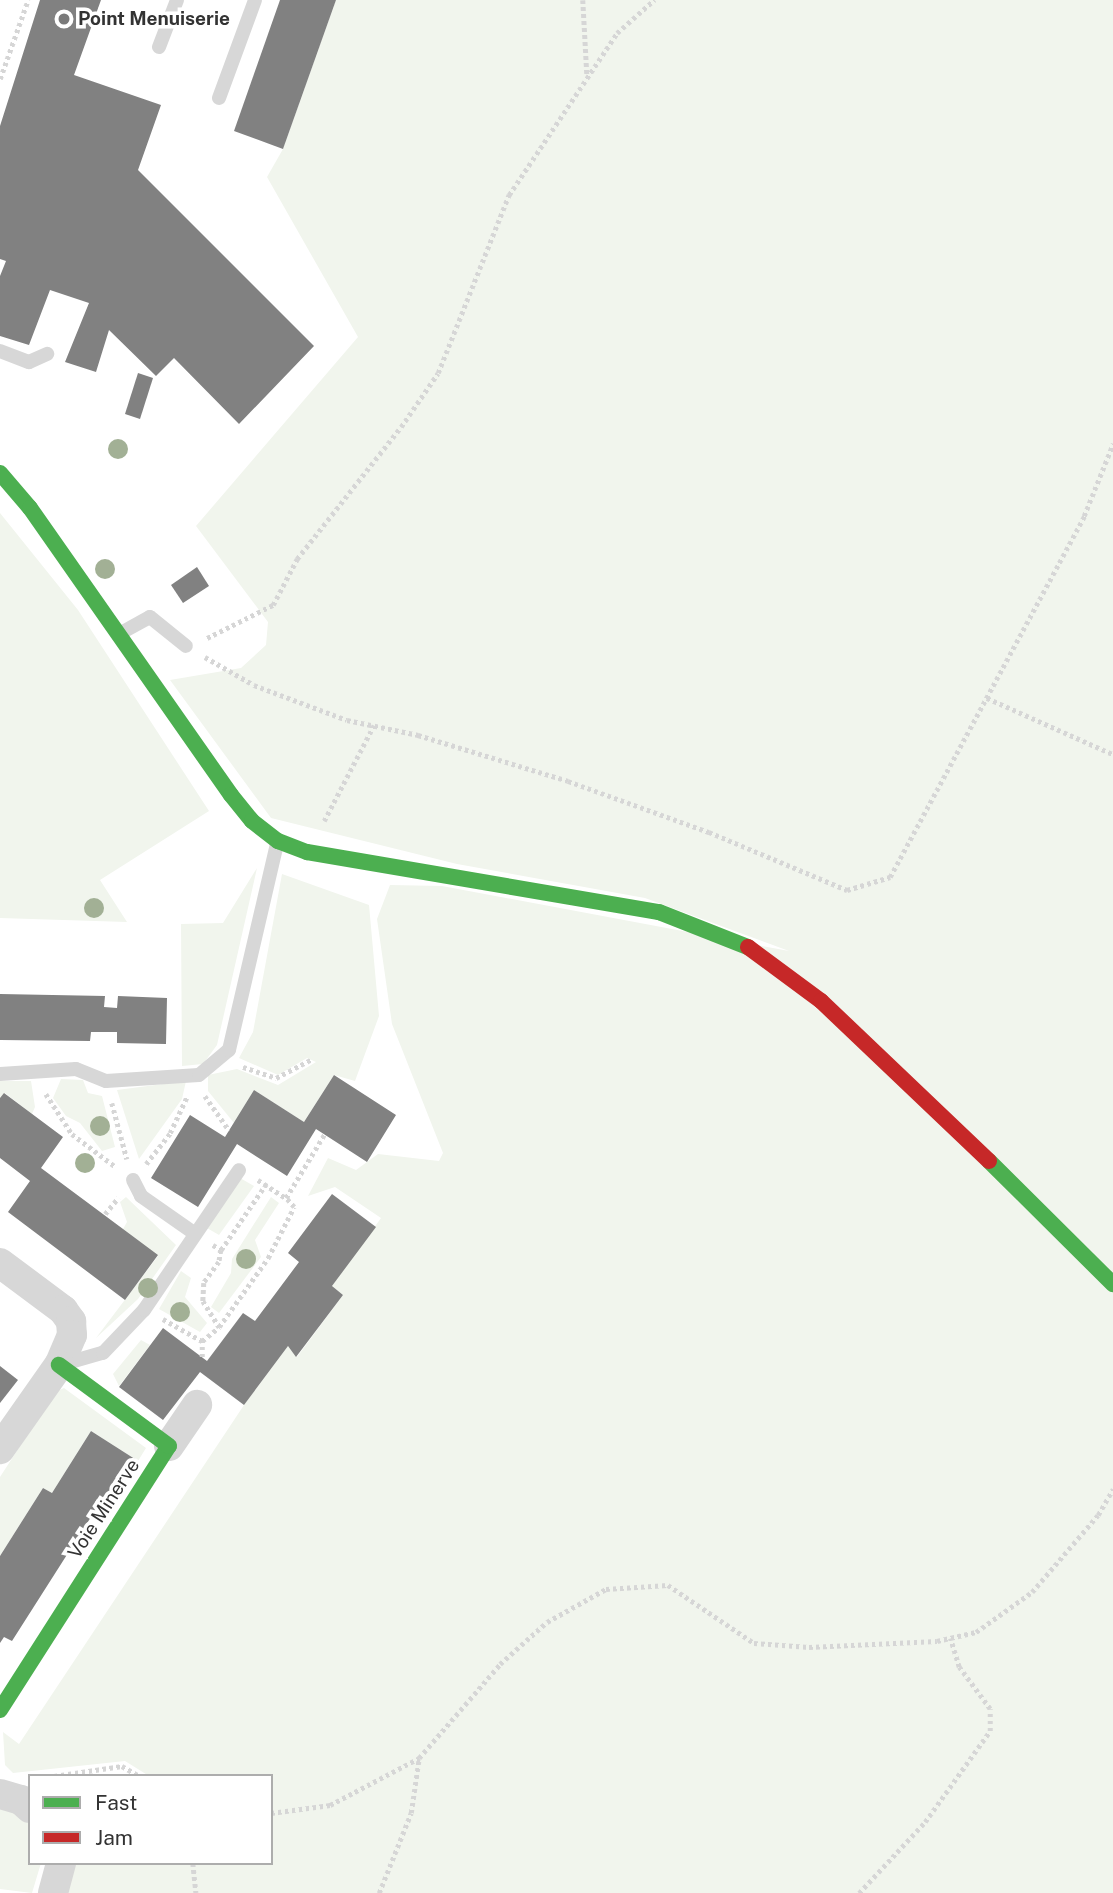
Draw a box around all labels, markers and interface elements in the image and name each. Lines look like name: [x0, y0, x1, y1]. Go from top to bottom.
place label: Point Menuiserie: [78, 8, 230, 30]
marker: Point Menuiserie: [56, 11, 72, 27]
street label: Voie Minerve: [63, 1455, 145, 1563]
legend: [28, 1774, 273, 1865]
text: Fast: [95, 1790, 137, 1815]
text: Jam: [95, 1825, 133, 1850]

